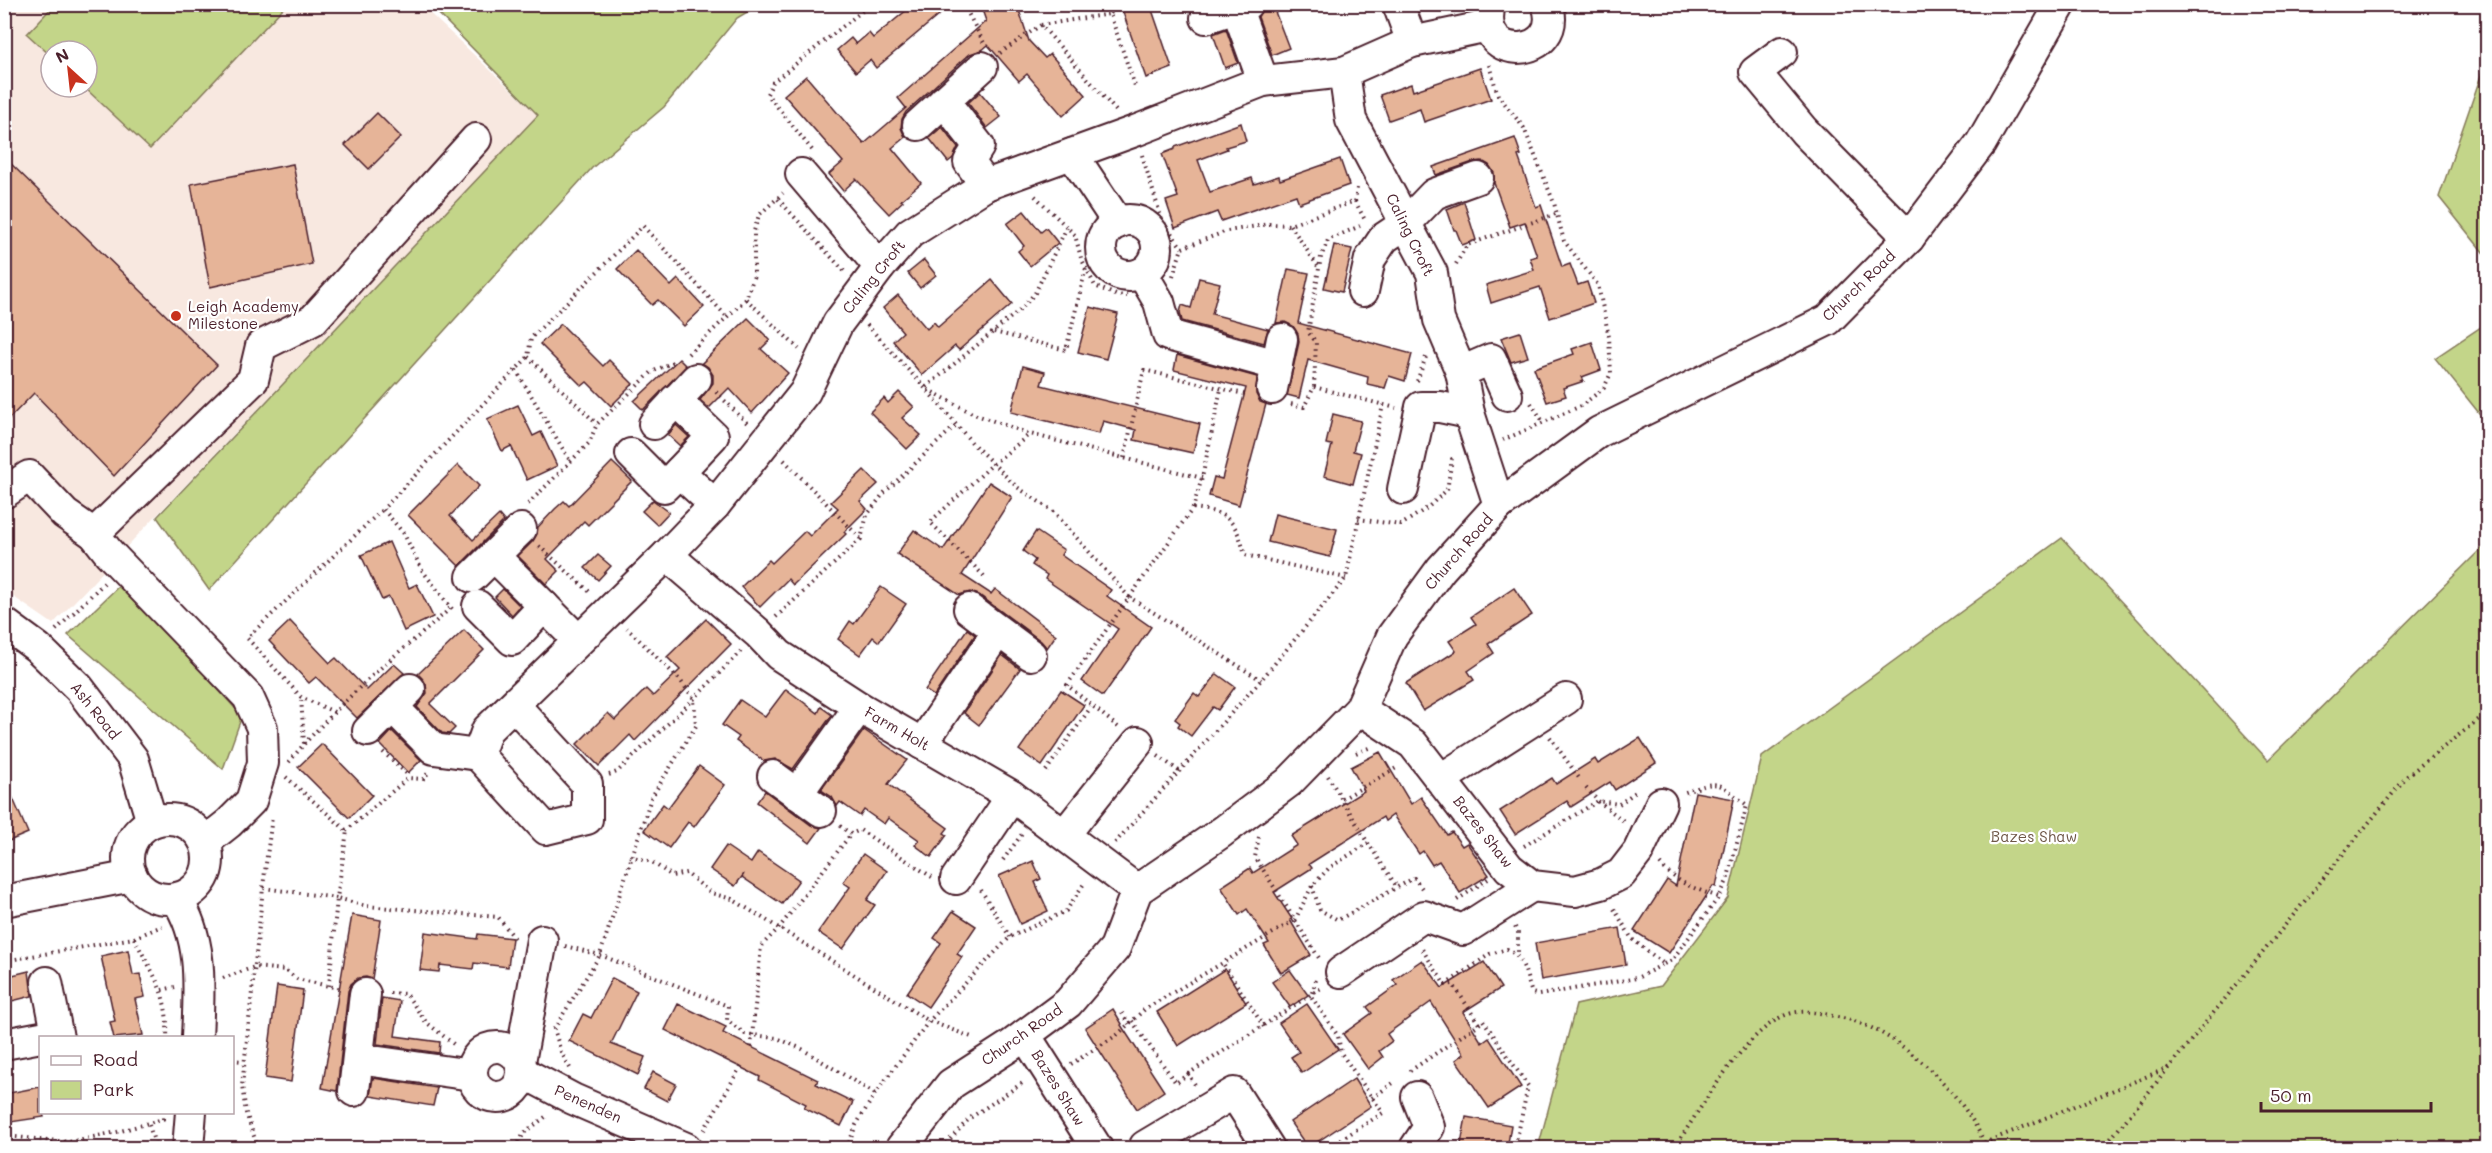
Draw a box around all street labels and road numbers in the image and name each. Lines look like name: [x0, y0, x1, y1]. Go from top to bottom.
street label: Caling Croft: [1382, 190, 1440, 279]
street label: Caling Croft: [837, 235, 909, 318]
street label: Church Road: [1817, 245, 1899, 325]
street label: Church Road: [1420, 509, 1497, 594]
street label: Ash Road: [67, 678, 125, 743]
street label: Farm Holt: [861, 701, 934, 755]
street label: Bazes Shaw: [1449, 791, 1518, 872]
street label: Church Road: [977, 999, 1066, 1069]
street label: Bazes Shaw: [1028, 1046, 1090, 1129]
street label: Penenden: [552, 1079, 625, 1127]

